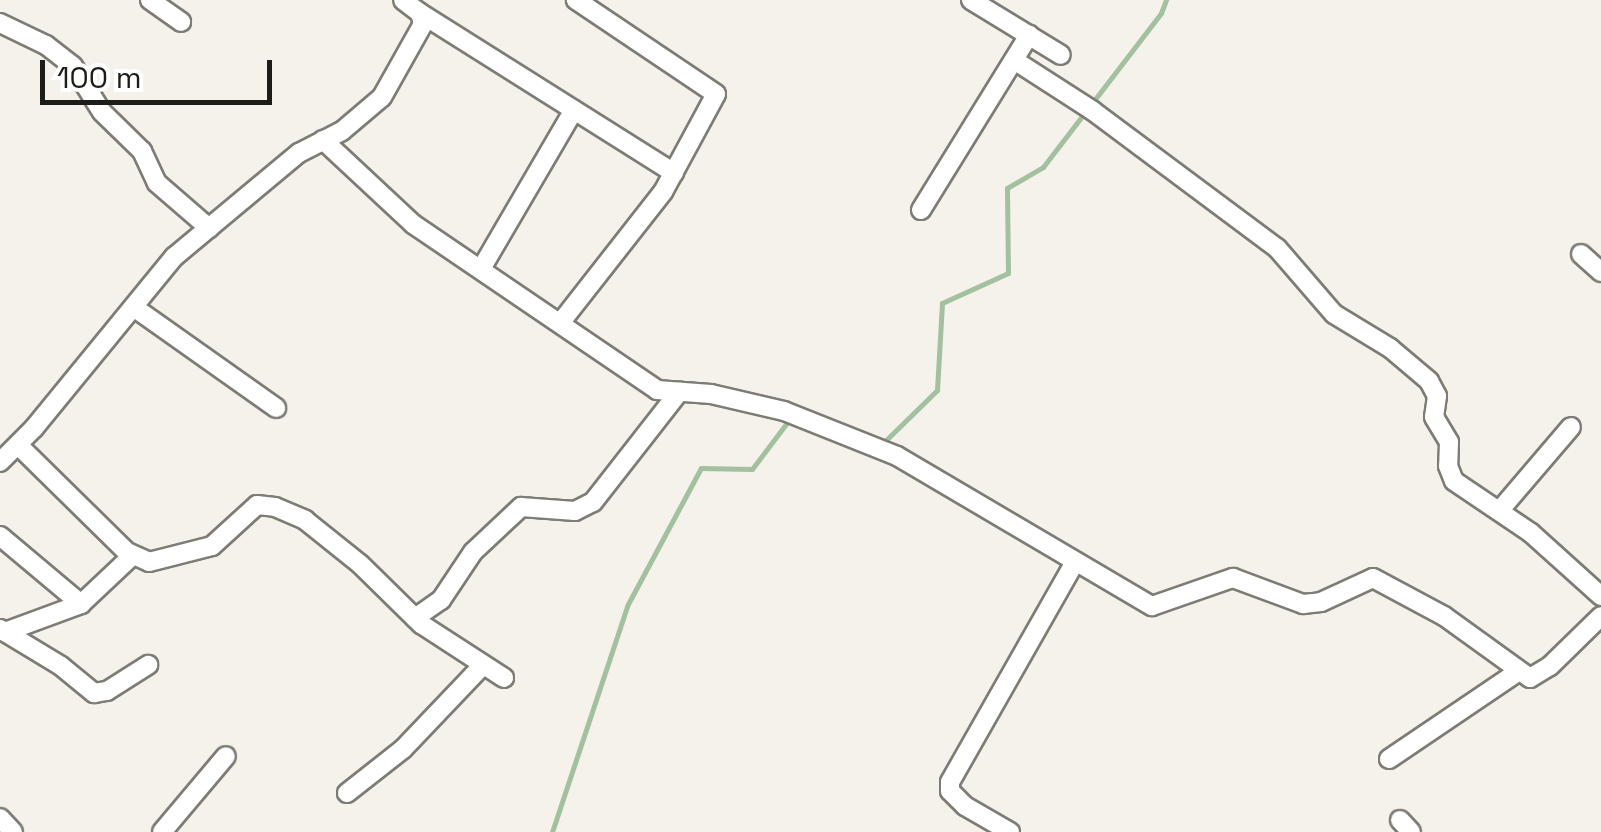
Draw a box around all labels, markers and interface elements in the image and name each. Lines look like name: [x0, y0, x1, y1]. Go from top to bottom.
scale bar: [45, 40, 278, 102]
text: 100 m: [57, 58, 142, 97]

